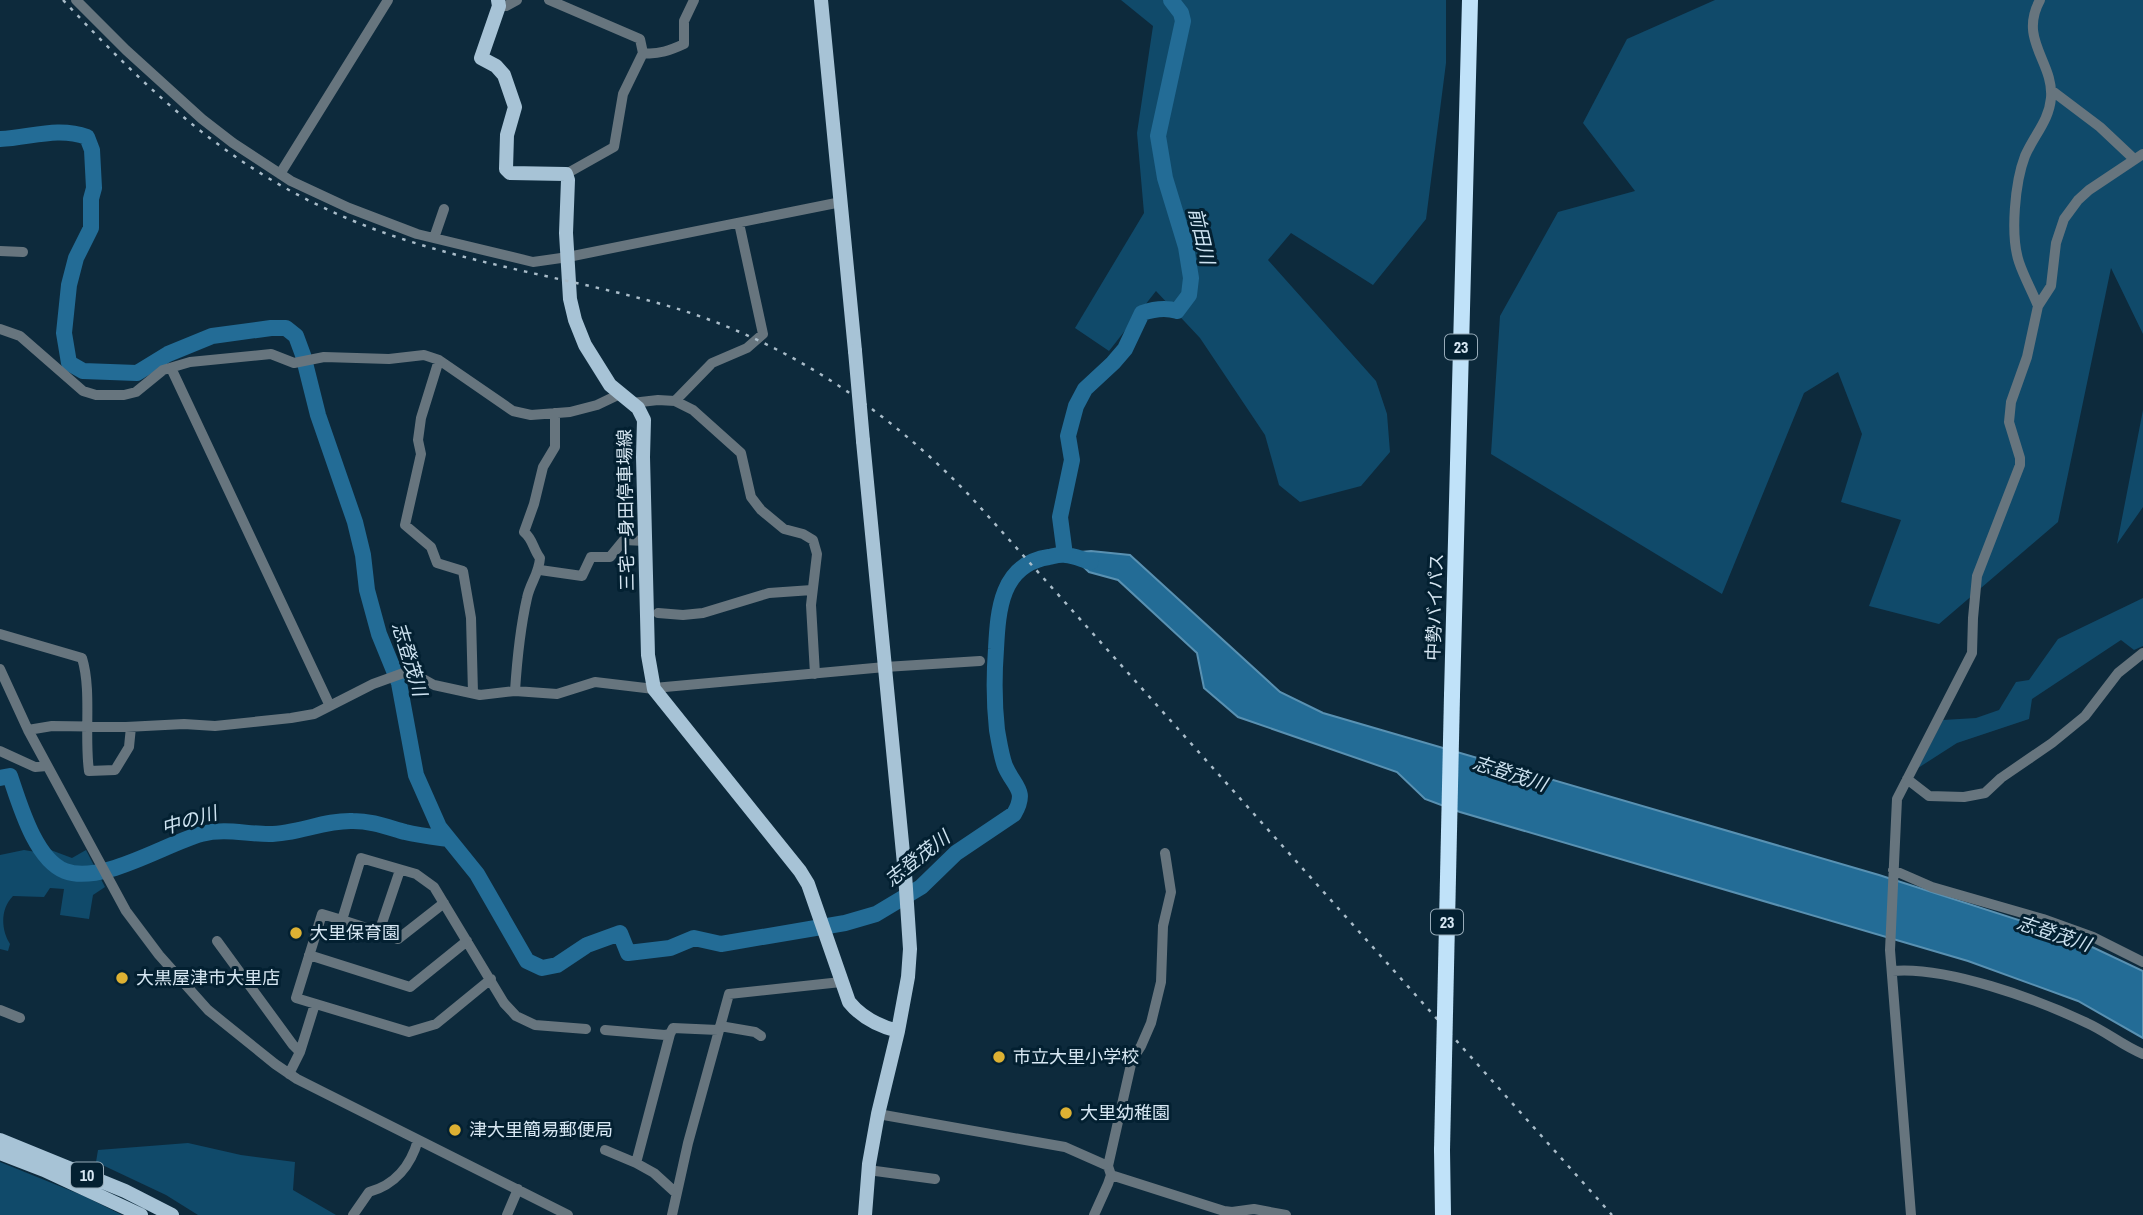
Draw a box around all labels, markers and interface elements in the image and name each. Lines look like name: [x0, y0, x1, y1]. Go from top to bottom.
water label: 前田川: [1183, 205, 1222, 269]
road number: 23: [1445, 334, 1477, 360]
street label: 三宅一身田停車場線: [612, 429, 639, 591]
street label: 中勢バイパス: [1420, 553, 1449, 661]
water label: 志登茂川: [386, 619, 434, 701]
water label: 志登茂川: [1470, 749, 1552, 798]
water label: 中の川: [158, 799, 222, 840]
water label: 志登茂川: [879, 823, 957, 892]
water label: 志登茂川: [2014, 909, 2096, 958]
road number: 23: [1431, 910, 1463, 934]
place label: 大里保育園: [310, 920, 400, 945]
marker: 大里保育園: [288, 925, 304, 941]
place label: 大黒屋津市大里店: [136, 965, 280, 990]
marker: 大黒屋津市大里店: [114, 970, 130, 986]
place label: 市立大里小学校: [1013, 1044, 1139, 1069]
marker: 市立大里小学校: [991, 1049, 1007, 1065]
place label: 大里幼稚園: [1080, 1100, 1170, 1125]
marker: 大里幼稚園: [1058, 1105, 1074, 1121]
place label: 津大里簡易郵便局: [469, 1117, 613, 1142]
marker: 津大里簡易郵便局: [447, 1122, 463, 1138]
road number: 10: [71, 1162, 103, 1188]

